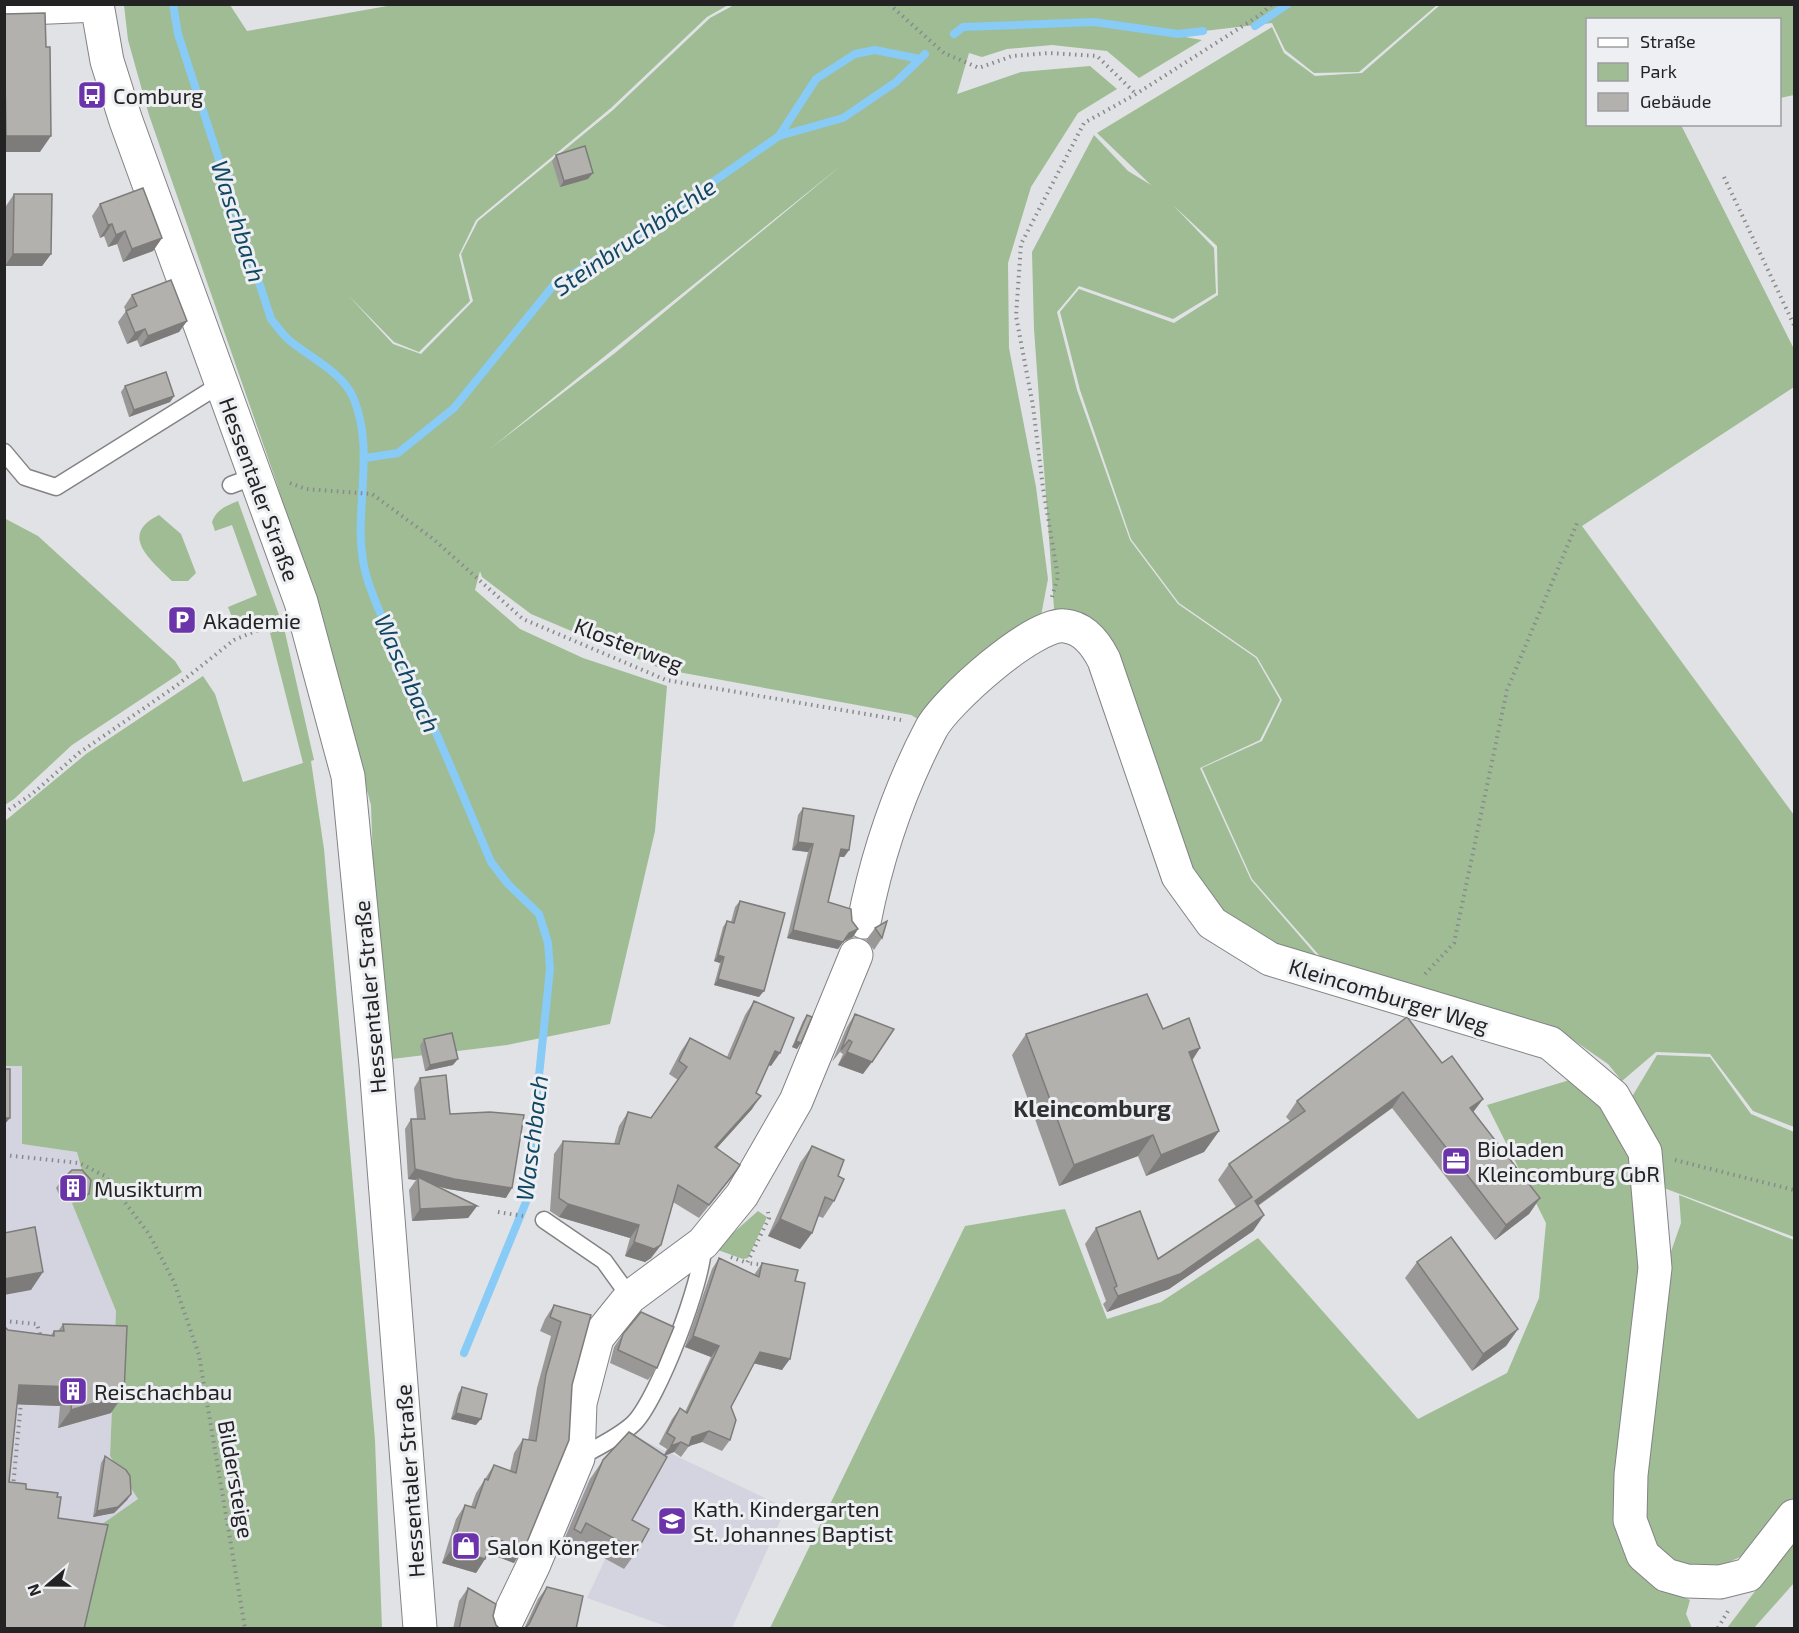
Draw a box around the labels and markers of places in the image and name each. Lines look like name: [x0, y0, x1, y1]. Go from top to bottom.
bus stop icon: Comburg: [76, 79, 108, 111]
place label: Comburg: [113, 82, 203, 108]
parking icon: Akademie: [166, 604, 198, 636]
place label: Akademie: [203, 607, 301, 633]
place label: Bioladen Kleincomburg GbR: [1477, 1135, 1660, 1186]
office icon: Bioladen Kleincomburg GbR: [1440, 1145, 1472, 1177]
building icon: Musikturm: [57, 1172, 89, 1204]
place label: Musikturm: [94, 1175, 203, 1201]
building icon: Reischachbau: [57, 1375, 89, 1407]
place label: Reischachbau: [94, 1378, 232, 1404]
place label: Kath. Kindergarten St. Johannes Baptist: [693, 1495, 893, 1546]
school or university icon: Kath. Kindergarten St. Johannes Baptist: [656, 1505, 688, 1537]
shop icon: Salon Köngeter: [450, 1530, 482, 1562]
place label: Salon Köngeter: [487, 1533, 639, 1559]

